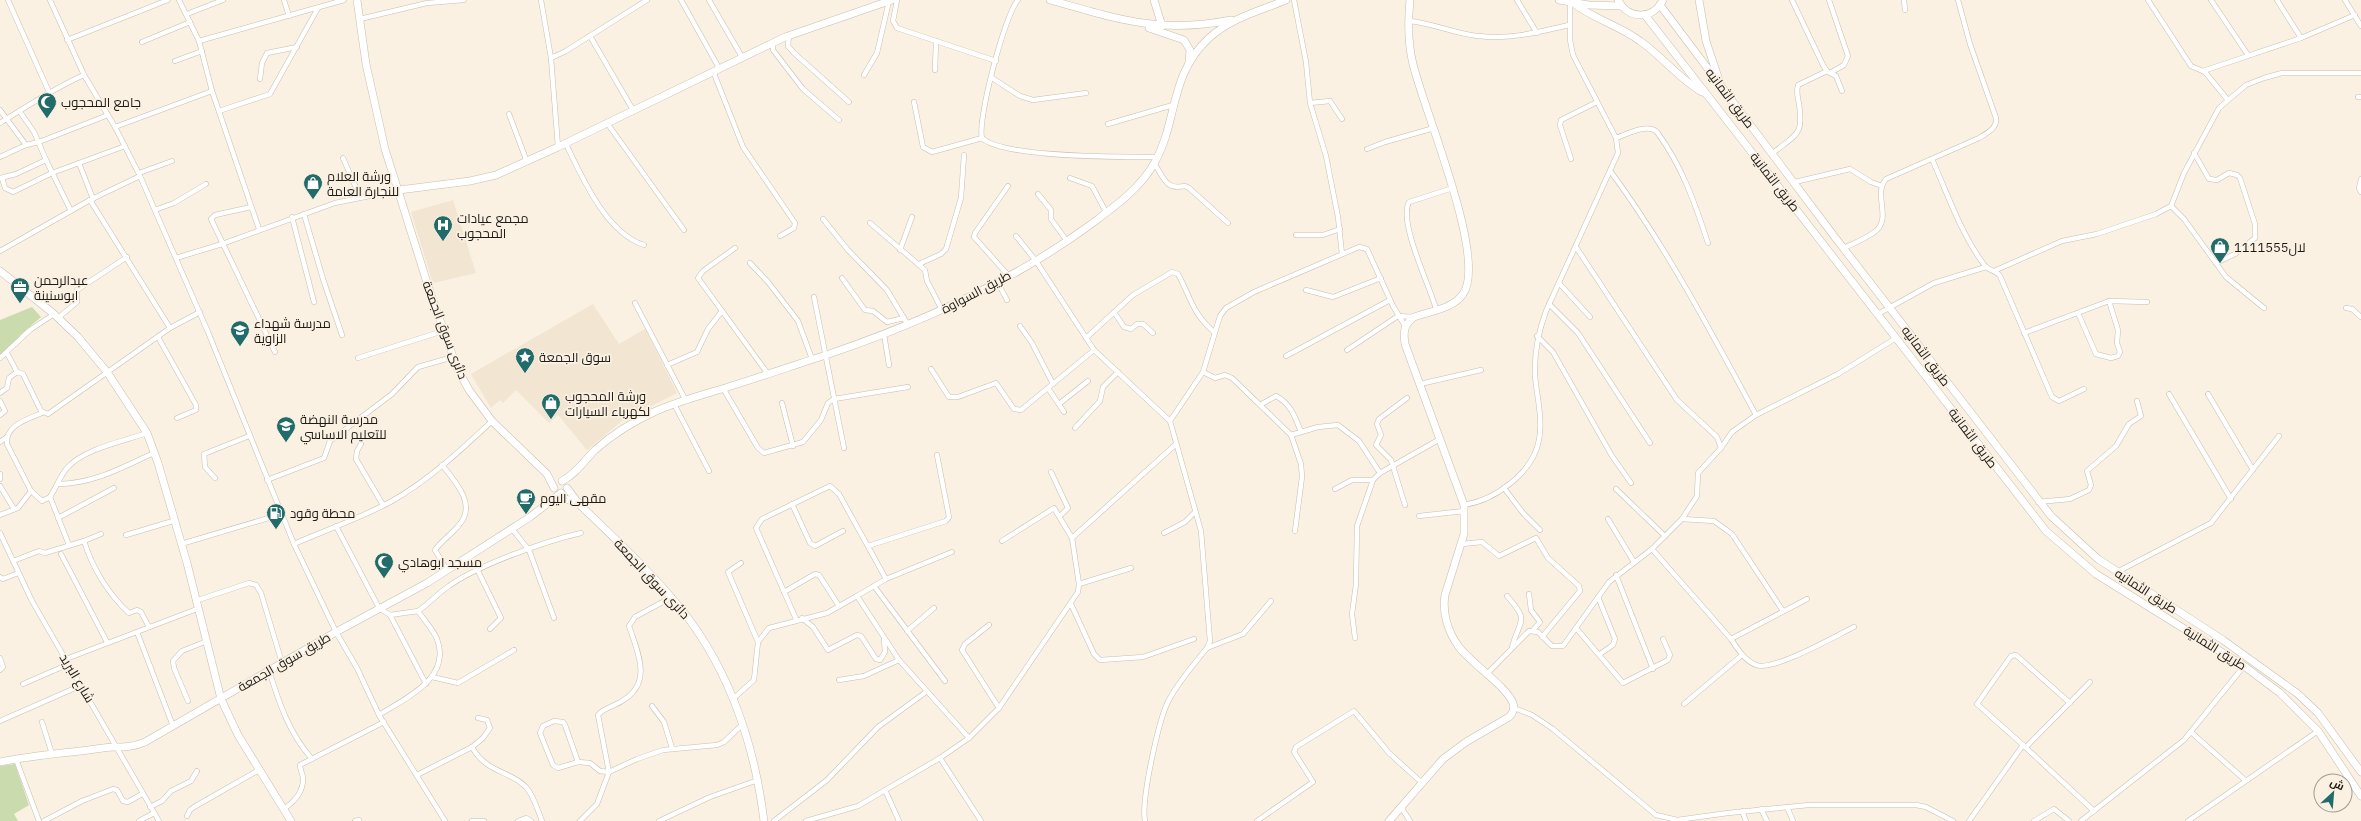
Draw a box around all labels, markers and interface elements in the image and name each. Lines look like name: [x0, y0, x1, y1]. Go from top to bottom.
street label: طريق الثمانيه: [1702, 64, 1758, 132]
mosque icon: جامع المحجوب: [36, 91, 58, 119]
place label: جامع المحجوب: [61, 94, 141, 111]
street label: طريق الثمانية: [1746, 149, 1804, 215]
place label: ورشة العلام للنجارة العامة: [327, 168, 399, 200]
shop icon: ورشة العلام للنجارة العامة: [302, 172, 324, 200]
place label: مجمع عيادات المحجوب: [457, 210, 529, 242]
hospital icon: مجمع عيادات المحجوب: [432, 214, 454, 242]
shop icon: 1111555لال: [2209, 236, 2231, 264]
place label: 1111555لال: [2234, 239, 2306, 256]
street label: طريق السواوة: [938, 266, 1014, 318]
place label: عبدالرحمن ابوسنينة: [34, 272, 89, 304]
office icon: عبدالرحمن ابوسنينة: [9, 276, 31, 304]
street label: دائرى سوق الجمعة: [418, 278, 472, 382]
place label: مدرسة شهداء الزاوية: [254, 315, 331, 347]
school or university icon: مدرسة شهداء الزاوية: [229, 319, 251, 347]
street label: طريق الثمانيه: [1898, 322, 1954, 390]
place icon: سوق الجمعة: [514, 346, 536, 374]
place label: سوق الجمعة: [539, 349, 611, 366]
place label: ورشة المحجوب لكهرباء السيارات: [565, 388, 650, 420]
shop icon: ورشة المحجوب لكهرباء السيارات: [540, 392, 562, 420]
street label: طريق الثمانية: [1945, 404, 2001, 472]
place label: مدرسة النهضة للتعليم الاساسي: [300, 411, 387, 445]
school or university icon: مدرسة النهضة للتعليم الاساسي: [275, 415, 297, 443]
cafe icon: مقهى اليوم: [515, 487, 537, 515]
place label: مقهى اليوم: [540, 490, 606, 508]
fuel station icon: محطة وقود: [265, 502, 287, 530]
place label: محطة وقود: [290, 505, 355, 522]
street label: دائرى سوق الجمعة: [610, 535, 694, 623]
mosque icon: مسجد ابوهادي: [373, 551, 395, 579]
place label: مسجد ابوهادي: [398, 554, 482, 573]
street label: طريق الثمانيه: [2112, 565, 2180, 617]
street label: طريق الثمانية: [2180, 622, 2250, 674]
street label: طريق سوق الجمعة: [234, 628, 334, 696]
street label: شارع البريد: [56, 650, 98, 706]
north arrow: [2313, 773, 2353, 813]
text: ش: [2328, 775, 2347, 793]

